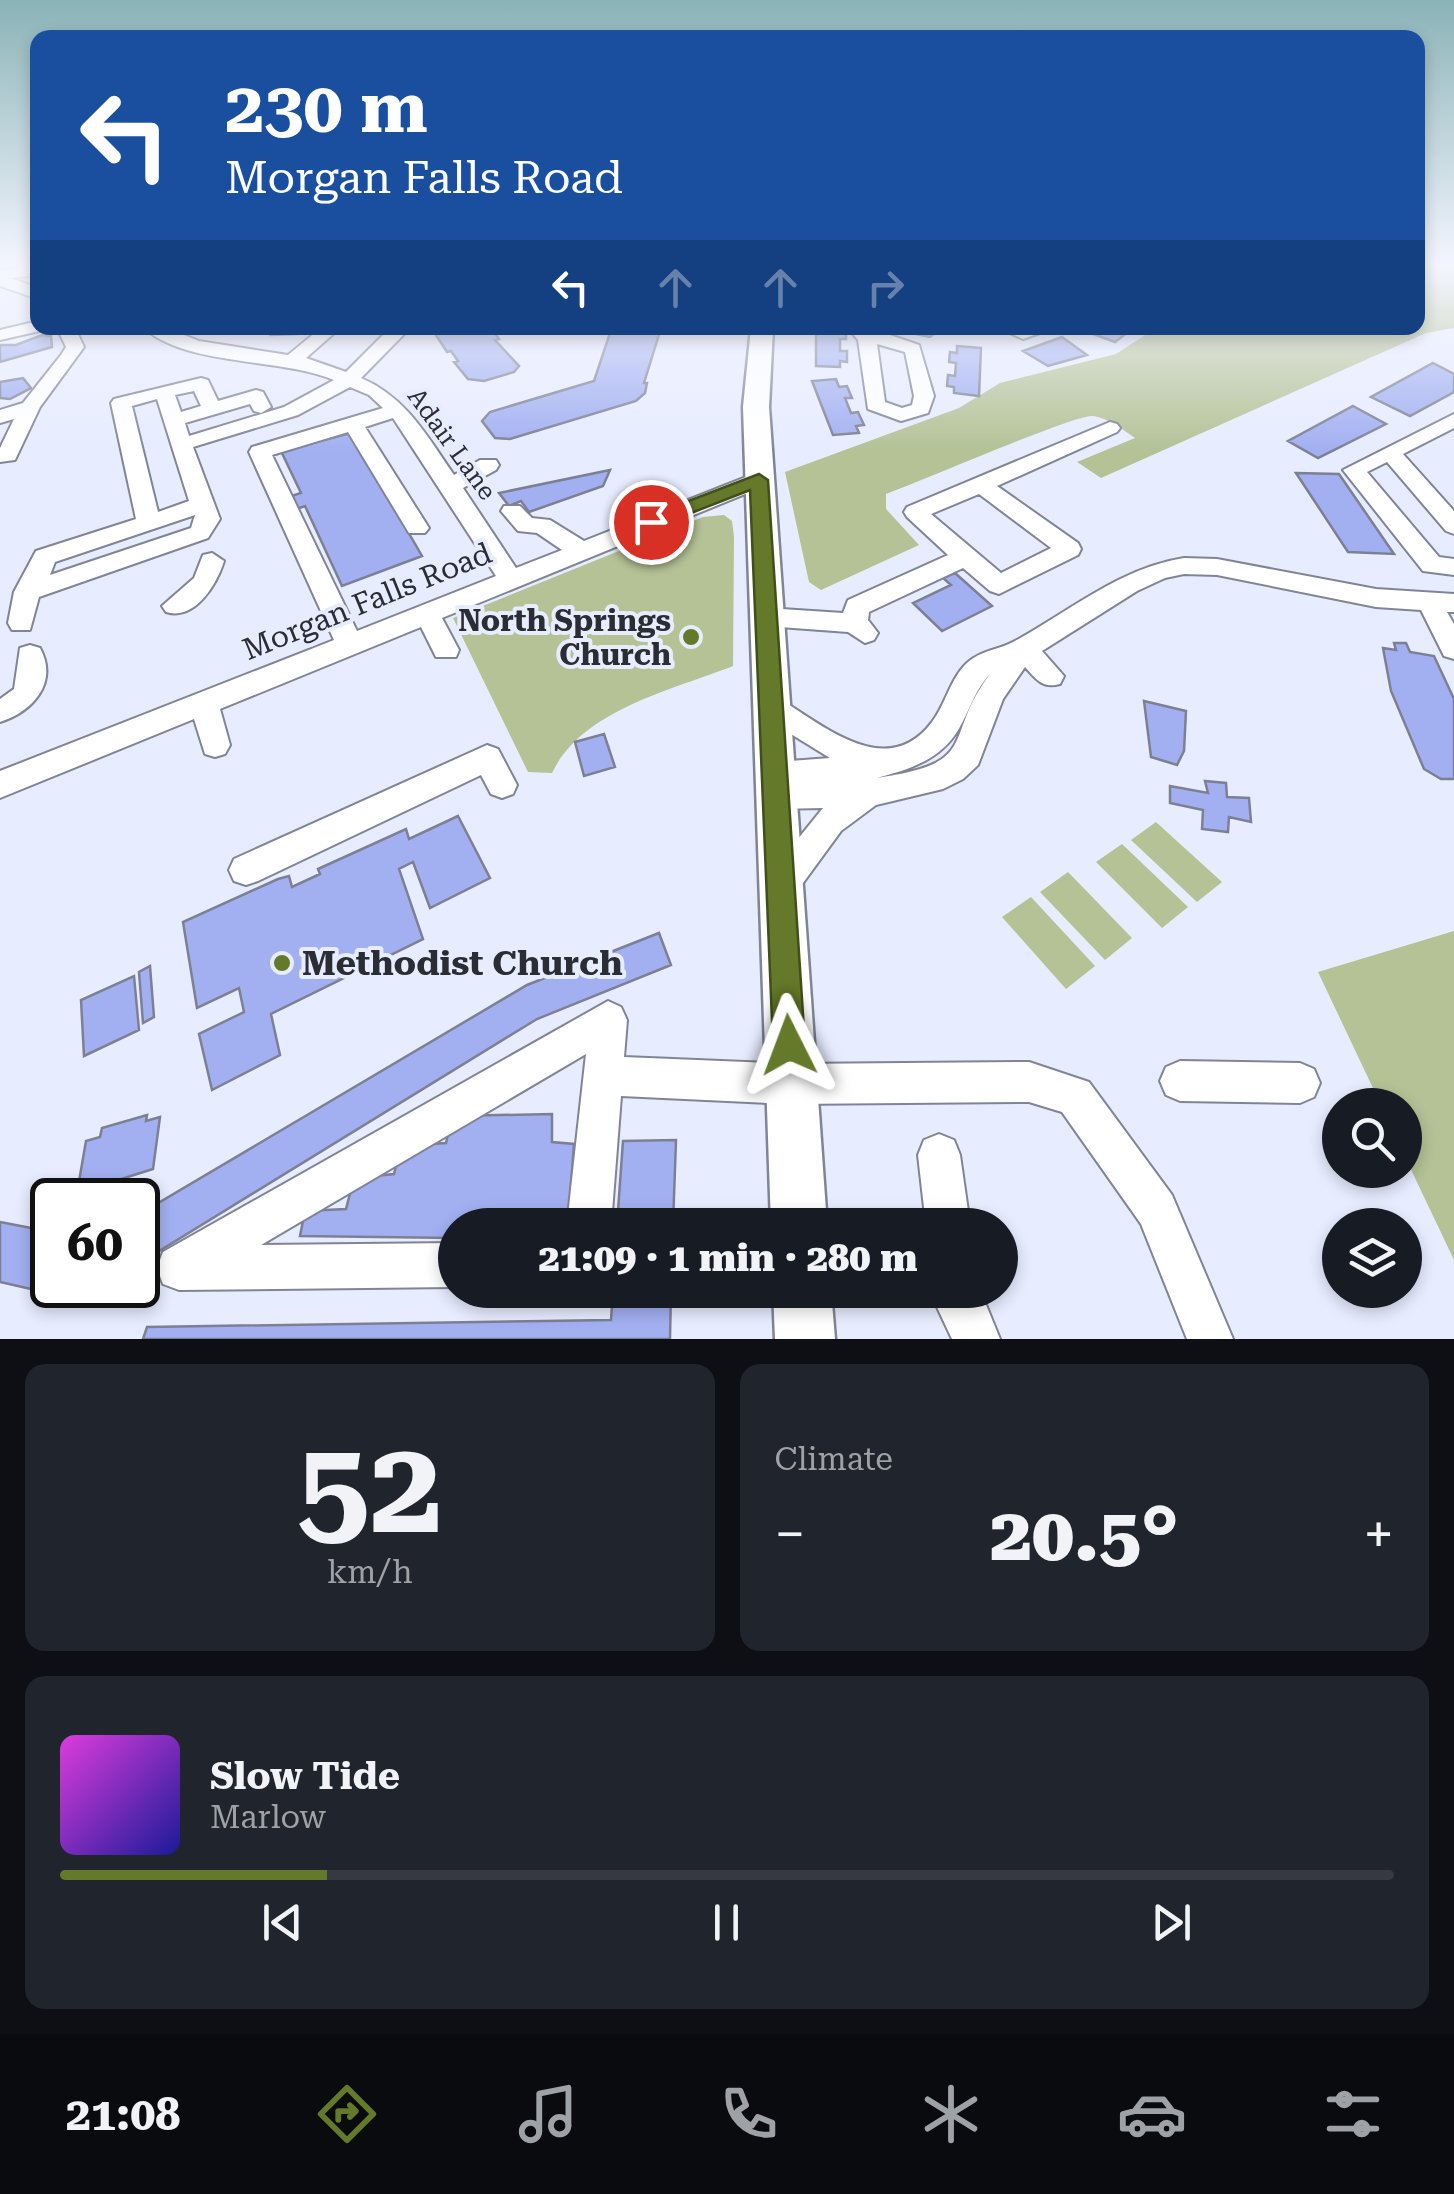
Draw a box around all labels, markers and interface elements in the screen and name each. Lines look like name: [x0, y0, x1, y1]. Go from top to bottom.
text: 230 m: [225, 67, 428, 149]
icon: left: [60, 70, 190, 200]
text: Morgan Falls Road: [225, 151, 623, 204]
icon: left: [543, 260, 598, 315]
icon: ahead: [648, 260, 703, 315]
icon: ahead: [753, 260, 808, 315]
icon: right: [858, 260, 913, 315]
street label: Adair Lane: [402, 383, 502, 505]
pin: [609, 480, 694, 565]
icon: arrive: [624, 495, 679, 550]
street label: Morgan Falls Road: [237, 535, 497, 667]
place label: North Springs Church: [458, 603, 671, 672]
marker: North Springs Church: [680, 626, 702, 648]
place label: Methodist Church: [302, 943, 623, 984]
marker: Methodist Church: [271, 952, 293, 974]
position arrow: [737, 993, 841, 1097]
map controls: [1322, 1088, 1422, 1308]
button: search: [1322, 1088, 1422, 1188]
speed limit sign: 60: [30, 1178, 160, 1308]
button: layers: [1322, 1208, 1422, 1308]
text: 21:09 · 1 min · 280 m: [538, 1236, 918, 1280]
text: 52: [297, 1411, 443, 1564]
text: Climate: [775, 1440, 893, 1478]
text: 20.5°: [990, 1490, 1179, 1578]
text: −: [775, 1502, 805, 1566]
text: +: [1363, 1502, 1394, 1566]
text: km/h: [327, 1553, 413, 1591]
text: Slow Tide: [210, 1754, 400, 1798]
text: Marlow: [210, 1798, 326, 1836]
icon: previous: [255, 1895, 310, 1950]
icon: pause: [699, 1895, 754, 1950]
icon: next: [1144, 1895, 1199, 1950]
icon: directions: [312, 2079, 382, 2149]
icon: music: [513, 2079, 583, 2149]
icon: phone: [714, 2079, 784, 2149]
icon: climate: [916, 2079, 986, 2149]
icon: car: [1117, 2079, 1187, 2149]
icon: filters: [1318, 2079, 1388, 2149]
text: 21:08: [66, 2088, 181, 2141]

